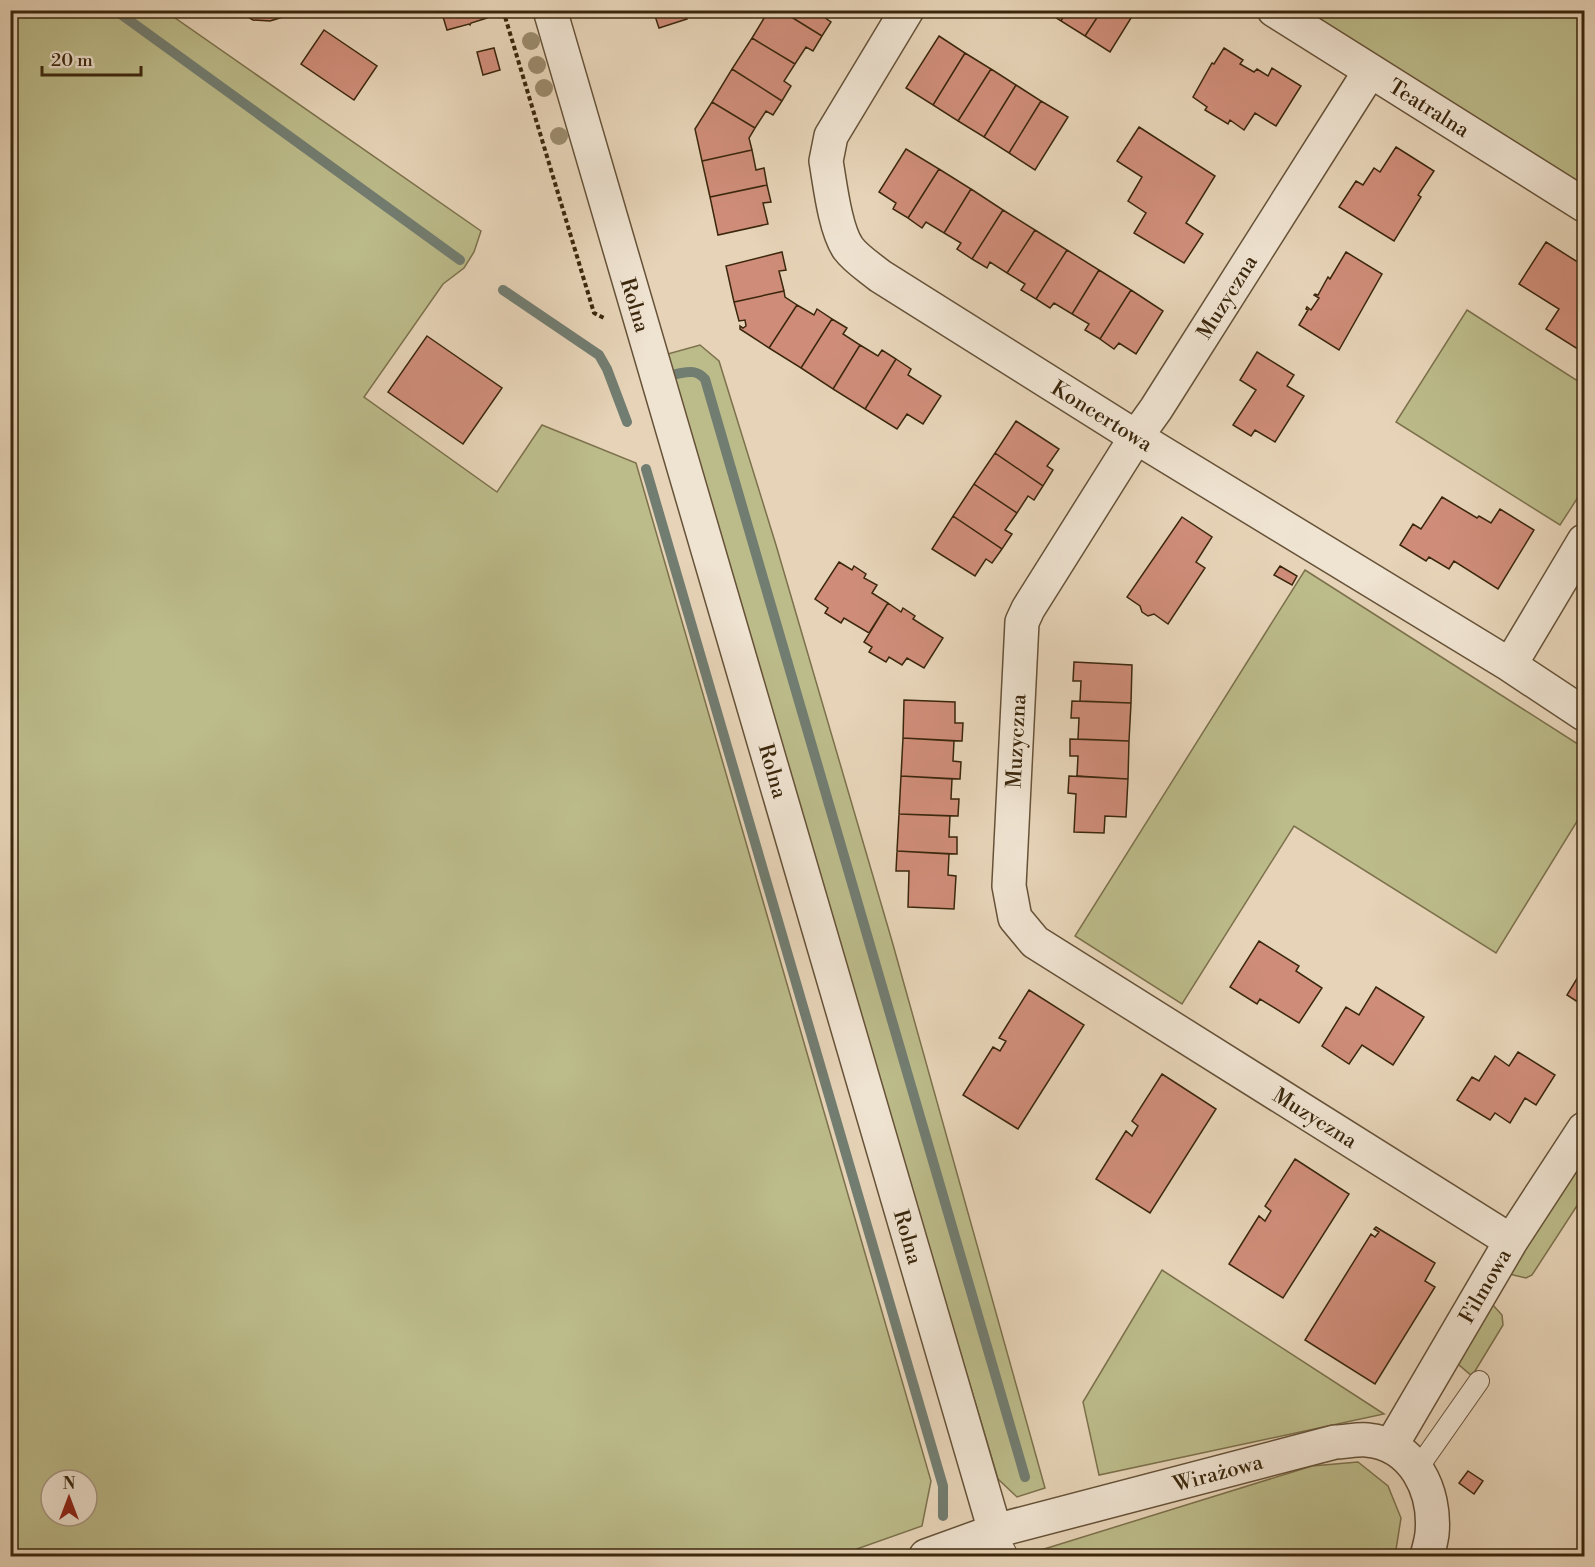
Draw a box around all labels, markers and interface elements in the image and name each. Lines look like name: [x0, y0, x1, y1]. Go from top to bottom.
scale bar: [42, 39, 141, 77]
text: 20 m: [51, 49, 93, 72]
street label: Teatralna: [1383, 74, 1474, 144]
street label: Muzyczna: [1192, 250, 1264, 344]
street label: Rolna: [613, 275, 655, 336]
street label: Koncertowa: [1046, 376, 1157, 458]
street label: Muzyczna: [1002, 693, 1032, 789]
street label: Rolna: [752, 741, 792, 802]
street label: Muzyczna: [1268, 1083, 1362, 1155]
street label: Rolna: [887, 1207, 927, 1268]
street label: Filmowa: [1454, 1244, 1518, 1328]
street label: Wirażowa: [1170, 1449, 1266, 1499]
north arrow: [39, 1468, 99, 1528]
text: N: [63, 1474, 76, 1494]

